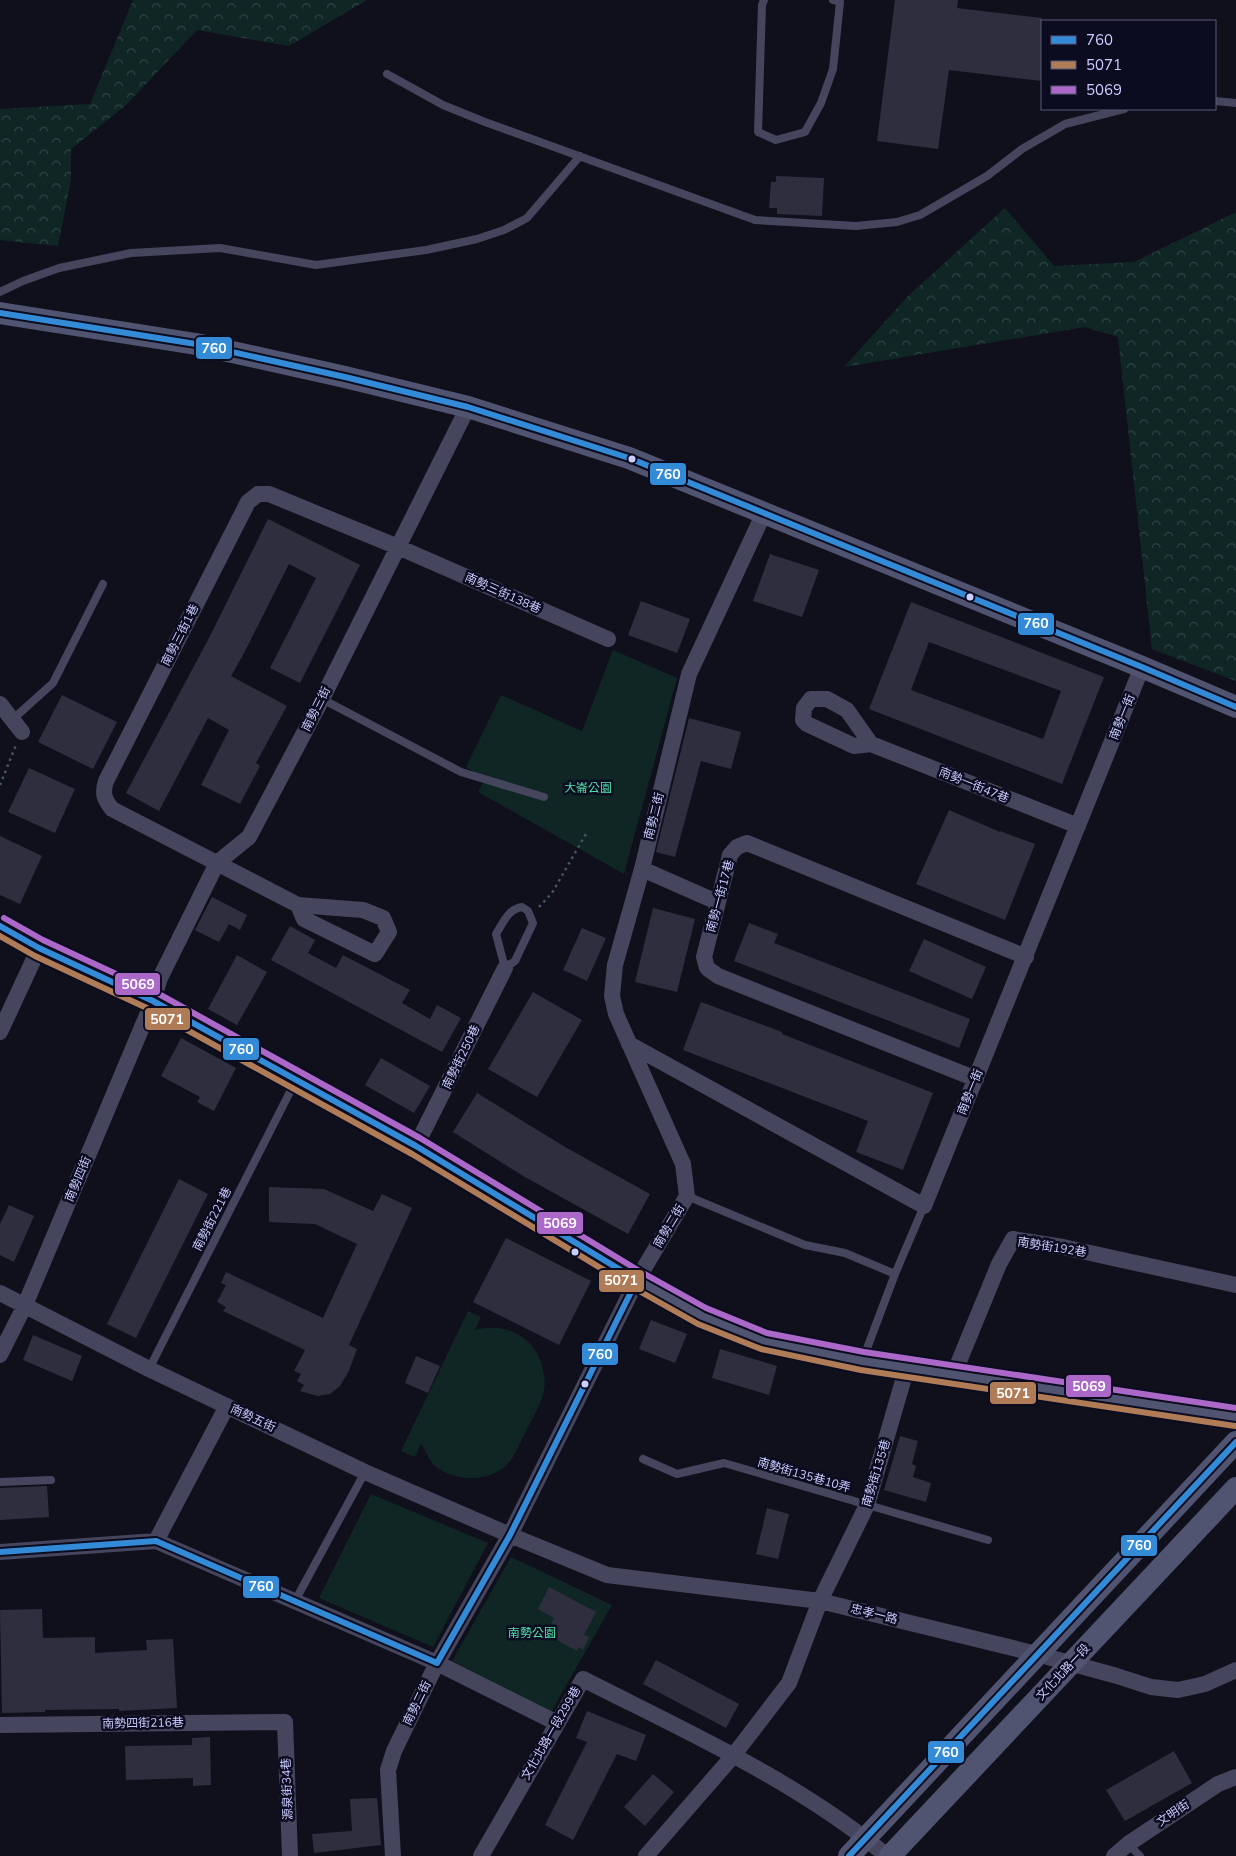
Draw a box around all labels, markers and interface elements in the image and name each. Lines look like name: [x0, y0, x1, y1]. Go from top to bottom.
legend: [1041, 20, 1216, 110]
text: 760: [1086, 30, 1113, 50]
text: 5071: [1086, 55, 1122, 75]
text: 5069: [1086, 80, 1122, 100]
line badge: 760: [195, 336, 233, 360]
text: 760: [201, 339, 227, 358]
unlabelled marker: [627, 454, 637, 464]
line badge: 760: [649, 462, 687, 486]
text: 760: [655, 465, 681, 484]
street label: 南勢三街138巷: [462, 569, 544, 617]
unlabelled marker: [965, 592, 975, 602]
street label: 南勢三街1巷: [158, 601, 202, 669]
line badge: 760: [1017, 612, 1055, 636]
text: 760: [1023, 614, 1049, 633]
street label: 南勢三街: [298, 684, 334, 734]
street label: 南勢一街: [1106, 692, 1138, 742]
street label: 南勢一街47巷: [937, 764, 1011, 806]
park label: 大崙公園: [564, 780, 612, 796]
street label: 南勢二街: [640, 791, 668, 841]
street label: 南勢一街17巷: [703, 858, 737, 934]
line badge: 5069: [114, 972, 161, 996]
text: 5069: [121, 975, 155, 994]
line badge: 5071: [144, 1007, 191, 1031]
text: 5071: [150, 1010, 184, 1029]
street label: 南勢街250巷: [439, 1022, 483, 1092]
line badge: 760: [222, 1037, 260, 1061]
text: 760: [228, 1040, 254, 1059]
street label: 南勢一街: [954, 1067, 986, 1117]
street label: 南勢四街: [61, 1154, 95, 1204]
street label: 南勢街221巷: [189, 1184, 235, 1254]
street label: 南勢二街: [650, 1201, 688, 1251]
line badge: 5069: [536, 1211, 584, 1235]
text: 5069: [543, 1214, 577, 1233]
street label: 南勢街192巷: [1016, 1234, 1088, 1260]
unlabelled marker: [570, 1247, 580, 1257]
line badge: 5071: [598, 1269, 645, 1293]
text: 5071: [604, 1271, 638, 1290]
line badge: 760: [581, 1342, 619, 1366]
text: 760: [587, 1345, 613, 1364]
line badge: 5069: [1065, 1374, 1112, 1398]
text: 5069: [1072, 1377, 1106, 1396]
unlabelled marker: [580, 1379, 590, 1389]
line badge: 5071: [989, 1381, 1037, 1405]
text: 5071: [996, 1384, 1030, 1403]
street label: 南勢五街: [228, 1401, 278, 1435]
street label: 南勢街135巷: [858, 1437, 894, 1509]
street label: 南勢街135巷10弄: [756, 1454, 852, 1496]
line badge: 760: [1120, 1534, 1158, 1557]
text: 760: [1126, 1536, 1152, 1555]
line badge: 760: [242, 1575, 280, 1599]
text: 760: [248, 1577, 274, 1596]
street label: 忠孝一路: [849, 1600, 899, 1628]
park label: 南勢公園: [508, 1625, 556, 1641]
street label: 文化北路一段: [1033, 1640, 1093, 1704]
street label: 南勢二街: [399, 1678, 435, 1728]
street label: 文化北路一段299巷: [518, 1683, 584, 1783]
street label: 南勢四街216巷: [102, 1714, 184, 1732]
line badge: 760: [927, 1740, 965, 1764]
text: 760: [933, 1743, 959, 1762]
street label: 源泉街34巷: [278, 1758, 296, 1820]
street label: 文明街: [1154, 1796, 1192, 1830]

